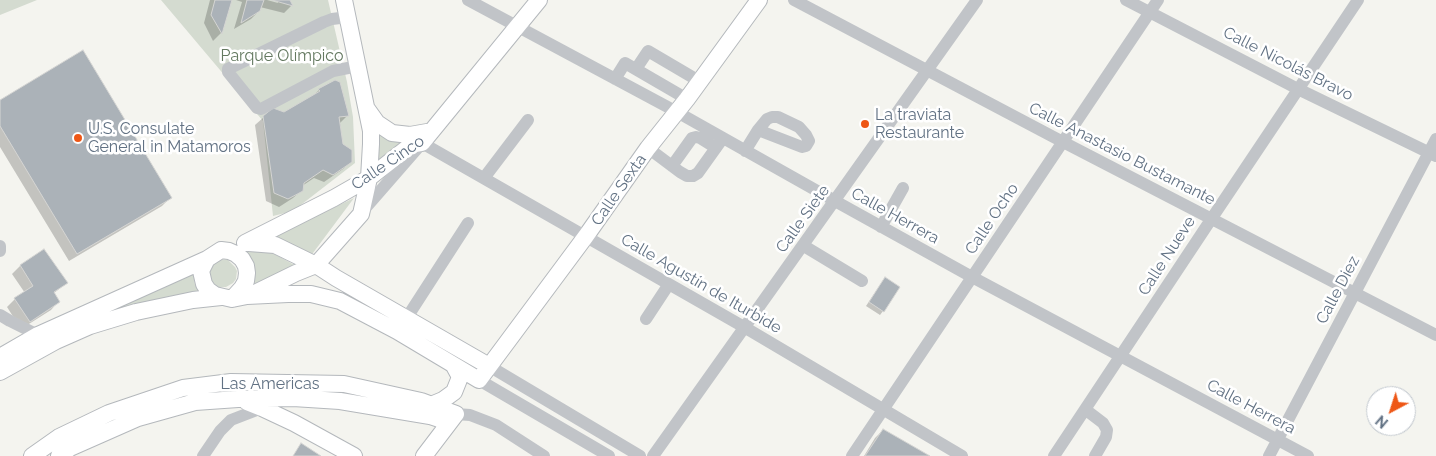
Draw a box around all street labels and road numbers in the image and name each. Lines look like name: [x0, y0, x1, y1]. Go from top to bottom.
street label: Calle Nicolás Bravo: [1220, 23, 1356, 105]
street label: Calle Anastasio Bustamante: [1026, 99, 1218, 209]
street label: Calle Cinco: [348, 132, 428, 194]
street label: Calle Sexta: [587, 151, 651, 229]
street label: Calle Ocho: [961, 180, 1023, 258]
street label: Calle Siete: [772, 181, 834, 257]
street label: Calle Herrera: [848, 184, 942, 248]
street label: Calle Nueve: [1134, 213, 1200, 299]
street label: Calle Agustín de Iturbide: [617, 230, 785, 338]
street label: Calle Diez: [1312, 253, 1364, 327]
street label: Las Americas: [220, 374, 320, 394]
street label: Calle Herrera: [1203, 376, 1299, 438]

